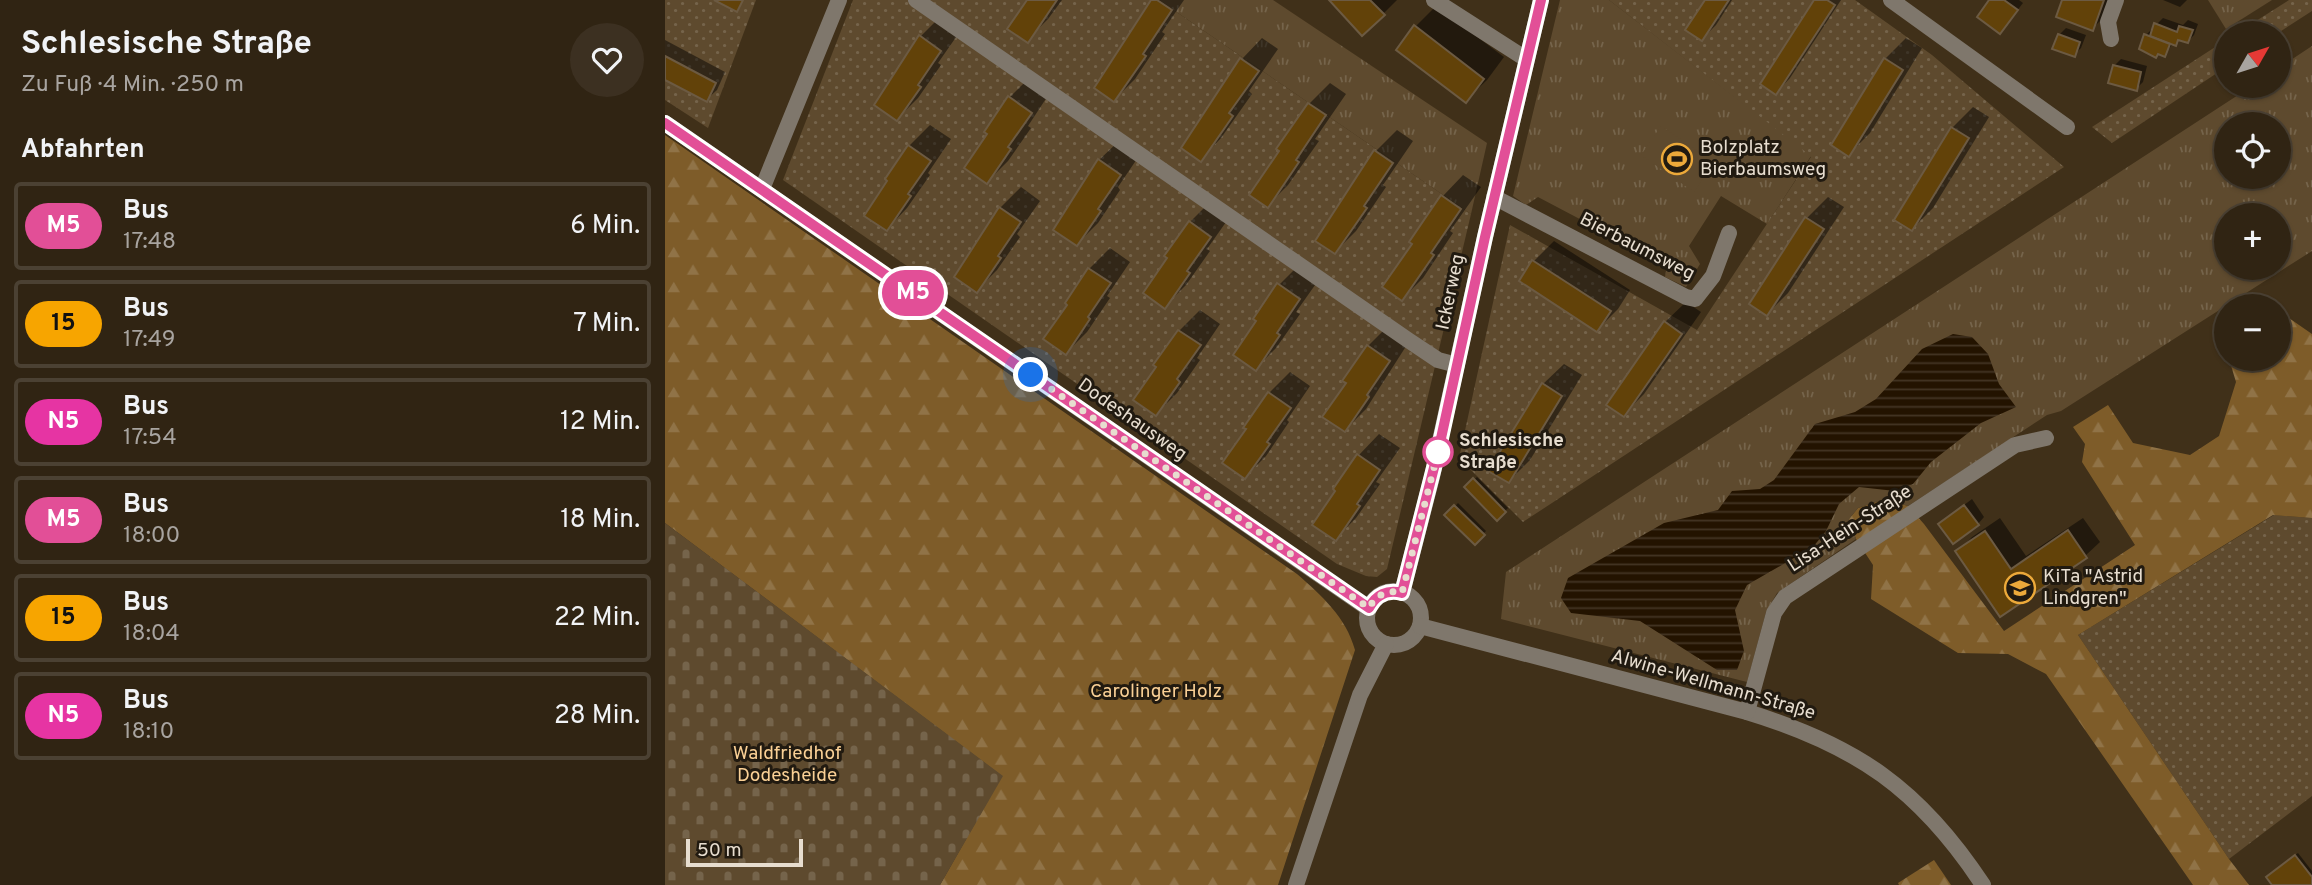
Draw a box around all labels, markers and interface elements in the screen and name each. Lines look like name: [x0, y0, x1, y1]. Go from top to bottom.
north arrow: [2214, 21, 2291, 98]
map controls: [2214, 21, 2291, 371]
button: heart: [570, 23, 644, 97]
text: Schlesische Straße: [21, 24, 312, 66]
text: Zu Fuß · 4 Min. · 250 m: [21, 71, 244, 100]
button: locate: [2214, 112, 2291, 189]
text: Abfahrten: [21, 134, 145, 167]
place label: Bolzplatz Bierbaumsweg: [1700, 136, 1826, 182]
sports icon: Bolzplatz Bierbaumsweg: [1660, 142, 1694, 176]
text: Bus: [123, 195, 169, 228]
button: +: [2214, 203, 2291, 280]
street label: Bierbaumsweg: [1575, 208, 1699, 286]
text: 6 Min.: [570, 210, 640, 243]
text: M5: [46, 211, 81, 241]
text: 17:48: [123, 228, 176, 257]
street label: Ickerweg: [1431, 252, 1471, 332]
line badge: M5: [881, 270, 945, 316]
text: M5: [896, 278, 930, 308]
text: Bus: [123, 293, 169, 326]
button: −: [2214, 294, 2291, 371]
text: 7 Min.: [573, 308, 640, 341]
text: 15: [51, 309, 76, 339]
text: 17:49: [123, 326, 175, 355]
your location: [1013, 357, 1048, 392]
street label: Dodeshausweg: [1073, 373, 1191, 467]
text: Bus: [123, 391, 169, 424]
text: 12 Min.: [560, 406, 640, 439]
text: N5: [48, 407, 79, 437]
text: 17:54: [123, 424, 177, 453]
place label: Schlesische Straße: [1459, 429, 1564, 475]
marker: Schlesische Straße: [1423, 437, 1453, 467]
street label: Lisa-Hein-Straße: [1783, 480, 1917, 578]
text: Bus: [123, 489, 169, 522]
text: 18 Min.: [560, 504, 640, 537]
text: M5: [46, 505, 81, 535]
text: 18:00: [123, 522, 180, 551]
place label: KiTa "Astrid Lindgren": [2043, 565, 2143, 611]
school or university icon: KiTa "Astrid Lindgren": [2003, 571, 2037, 605]
text: Bus: [123, 587, 169, 620]
text: 22 Min.: [554, 602, 640, 635]
text: 15: [51, 603, 76, 633]
text: 18:04: [123, 620, 180, 649]
street label: Alwine-Wellmann-Straße: [1608, 644, 1818, 726]
park label: Carolinger Holz: [1090, 680, 1222, 704]
text: Bus: [123, 685, 169, 718]
text: 28 Min.: [554, 700, 640, 733]
text: N5: [48, 701, 79, 731]
text: 18:10: [123, 718, 174, 747]
park label: Waldfriedhof Dodesheide: [733, 742, 842, 788]
scale bar: [686, 836, 803, 868]
text: 50 m: [697, 839, 742, 863]

